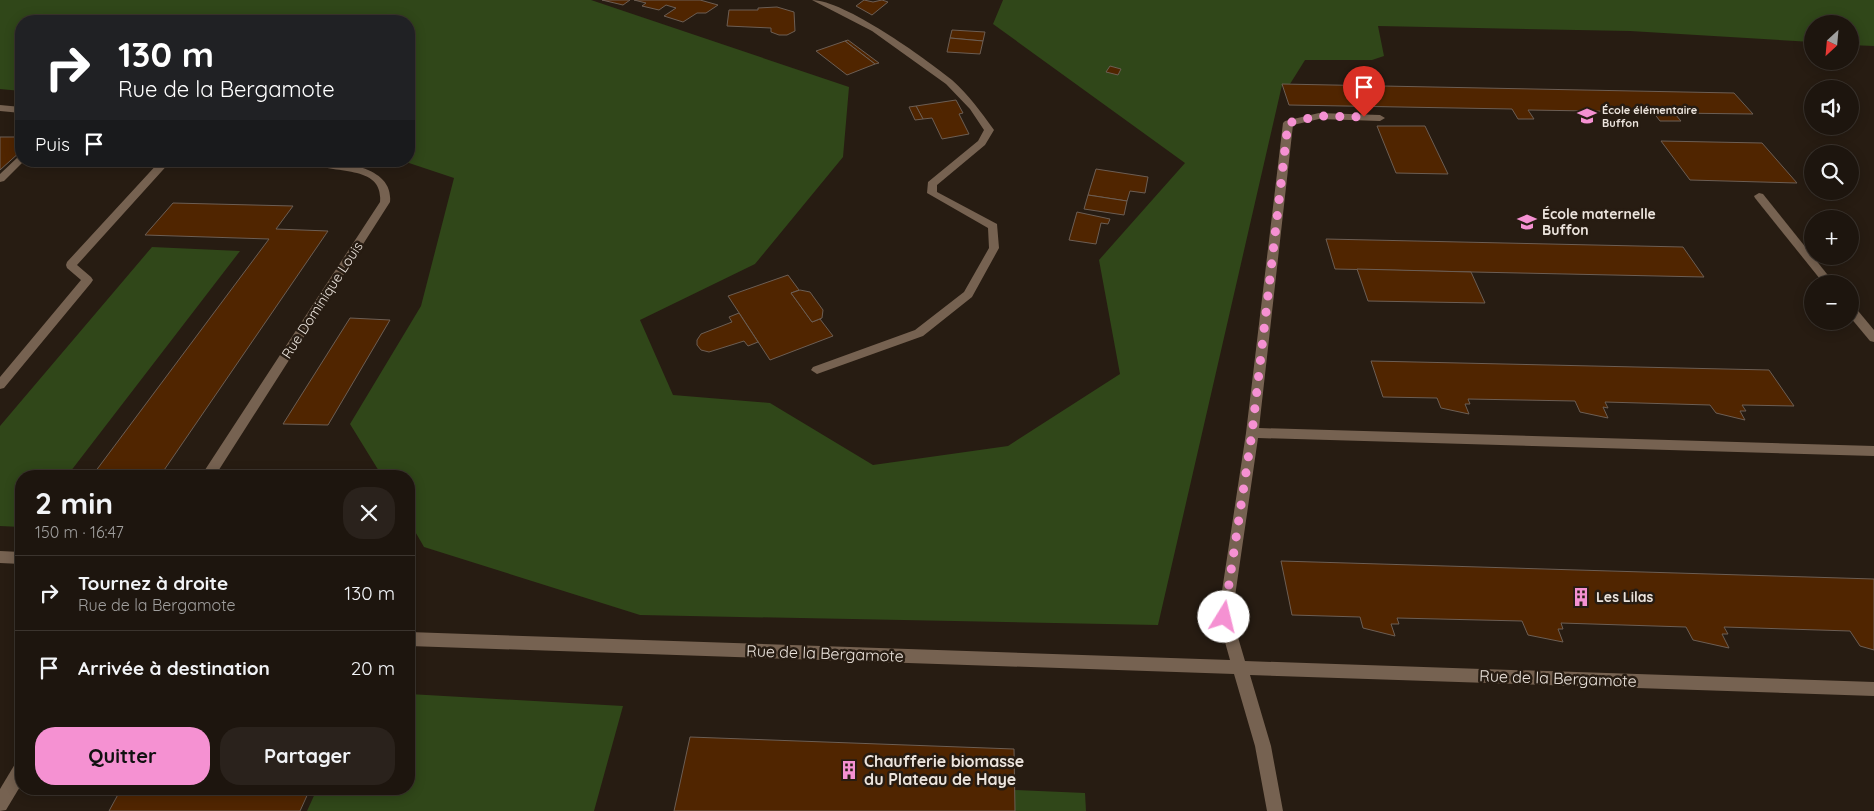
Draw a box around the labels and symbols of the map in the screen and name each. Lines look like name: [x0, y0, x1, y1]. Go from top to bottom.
north arrow: [1804, 15, 1859, 70]
pin: [1343, 66, 1385, 117]
place label: École élémentaire Buffon: [1602, 103, 1698, 130]
school or university icon: École élémentaire Buffon: [1576, 105, 1598, 127]
place label: École maternelle Buffon: [1542, 205, 1656, 239]
school or university icon: École maternelle Buffon: [1516, 211, 1538, 233]
street label: Rue Dominique Louis: [277, 238, 367, 362]
building icon: Les Lilas: [1570, 586, 1592, 608]
place label: Les Lilas: [1596, 588, 1654, 606]
position arrow: [1197, 590, 1249, 642]
street label: Rue de la Bergamote: [746, 640, 904, 666]
street label: Rue de la Bergamote: [1479, 665, 1637, 691]
place label: Chaufferie biomasse du Plateau de Haye: [864, 751, 1024, 789]
building icon: Chaufferie biomasse du Plateau de Haye: [838, 759, 860, 781]

